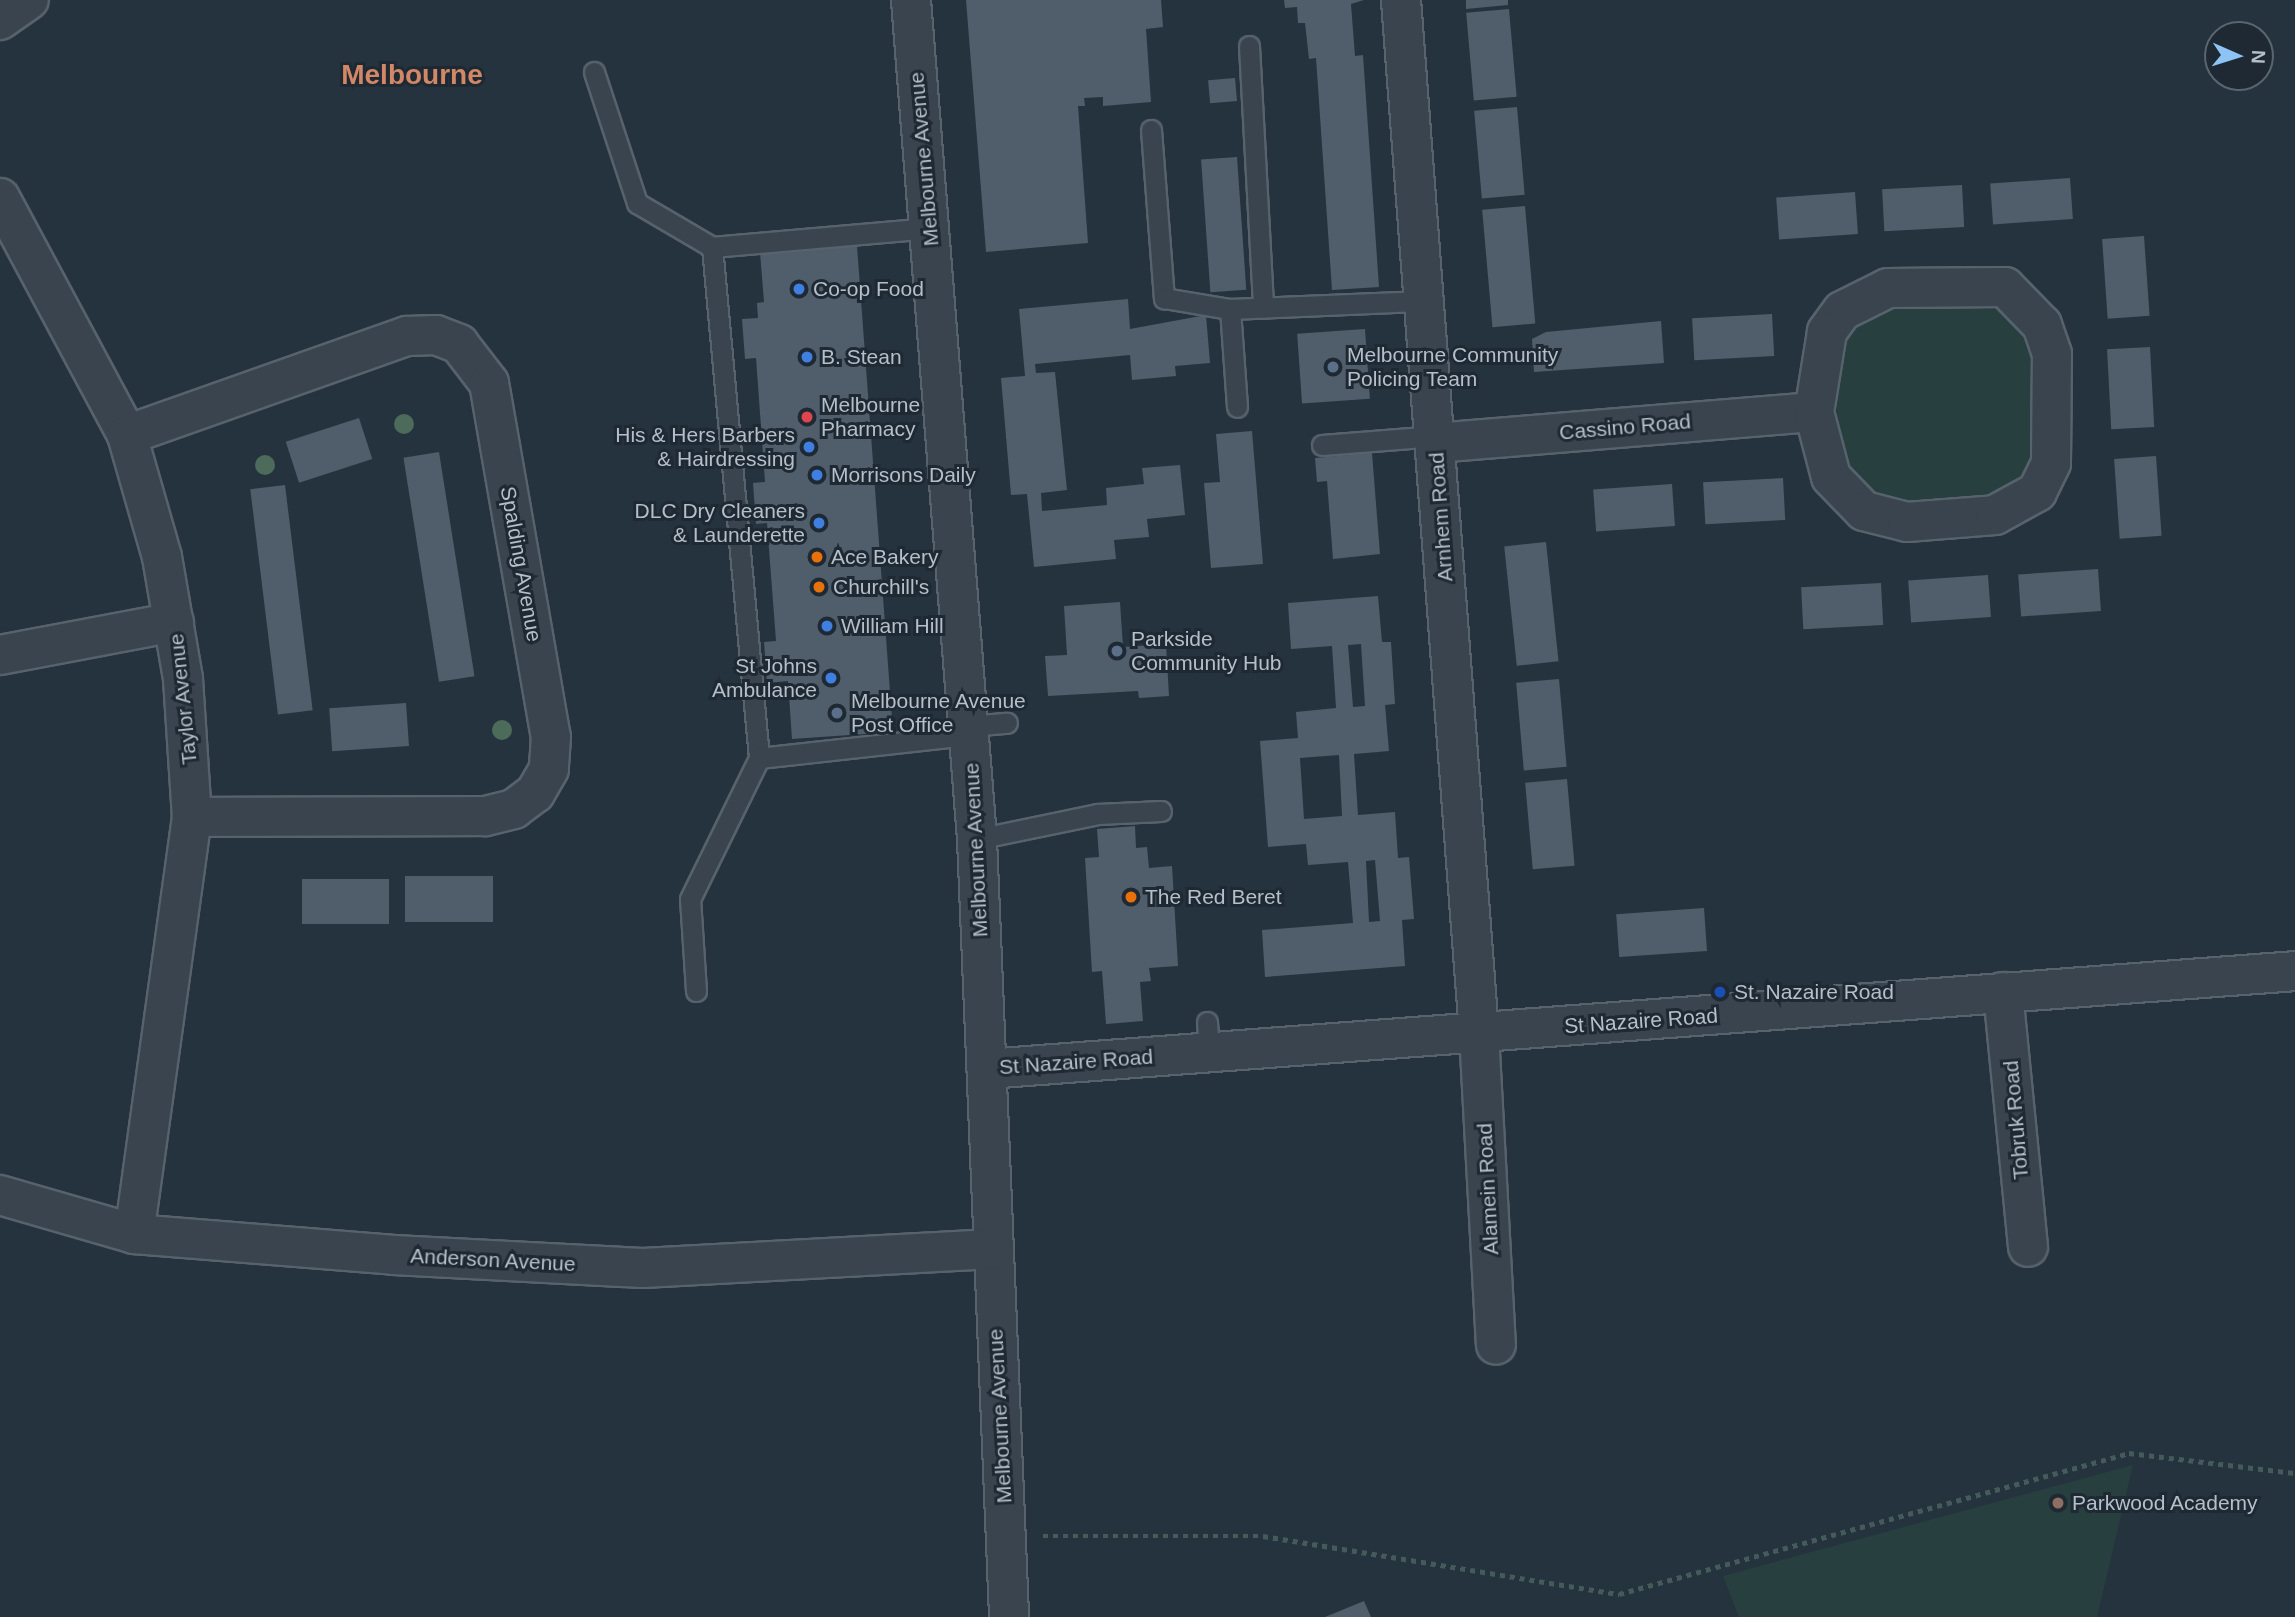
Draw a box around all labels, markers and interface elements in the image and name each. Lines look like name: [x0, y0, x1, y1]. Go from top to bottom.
north arrow: [2204, 21, 2274, 91]
text: N: [2248, 50, 2269, 64]
district label: Melbourne: [341, 58, 483, 92]
street label: Melbourne Avenue: [904, 70, 944, 248]
place label: Co-op Food: [813, 276, 924, 302]
marker: Co-op Food: [791, 281, 807, 297]
place label: Melbourne Community Policing Team: [1347, 342, 1558, 392]
place label: B. Stean: [821, 344, 902, 370]
marker: B. Stean: [799, 349, 815, 365]
marker: Melbourne Community Policing Team: [1325, 359, 1341, 375]
place label: Melbourne Pharmacy: [821, 392, 920, 442]
marker: Melbourne Pharmacy: [799, 409, 815, 425]
street label: Cassino Road: [1558, 409, 1692, 445]
place label: His & Hers Barbers & Hairdressing: [615, 422, 795, 472]
marker: His & Hers Barbers & Hairdressing: [801, 439, 817, 455]
street label: Arnhem Road: [1424, 451, 1458, 583]
place label: Morrisons Daily: [831, 462, 976, 488]
marker: Morrisons Daily: [809, 467, 825, 483]
street label: Spalding Avenue: [495, 484, 547, 644]
place label: DLC Dry Cleaners & Launderette: [635, 498, 805, 548]
marker: DLC Dry Cleaners & Launderette: [811, 515, 827, 531]
place label: Ace Bakery: [831, 544, 938, 570]
marker: Ace Bakery: [809, 549, 825, 565]
place label: Churchill's: [833, 574, 929, 600]
marker: Churchill's: [811, 579, 827, 595]
place label: William Hill: [841, 613, 944, 639]
marker: William Hill: [819, 618, 835, 634]
place label: Parkside Community Hub: [1131, 626, 1282, 676]
street label: Taylor Avenue: [164, 632, 202, 766]
marker: Parkside Community Hub: [1109, 643, 1125, 659]
place label: St Johns Ambulance: [712, 653, 817, 703]
marker: St Johns Ambulance: [823, 670, 839, 686]
place label: Melbourne Avenue Post Office: [851, 688, 1027, 738]
marker: Melbourne Avenue Post Office: [829, 705, 845, 721]
street label: Melbourne Avenue: [959, 762, 993, 938]
place label: The Red Beret: [1145, 884, 1282, 910]
marker: The Red Beret: [1123, 889, 1139, 905]
place label: St. Nazaire Road: [1734, 979, 1894, 1005]
marker: St. Nazaire Road: [1712, 984, 1728, 1000]
street label: St Nazaire Road: [1563, 1003, 1719, 1039]
street label: St Nazaire Road: [998, 1044, 1154, 1080]
street label: Tobruk Road: [1998, 1060, 2034, 1180]
street label: Alamein Road: [1472, 1122, 1504, 1256]
street label: Anderson Avenue: [409, 1243, 577, 1277]
street label: Melbourne Avenue: [983, 1328, 1017, 1504]
place label: Parkwood Academy: [2072, 1490, 2259, 1516]
marker: Parkwood Academy: [2050, 1495, 2066, 1511]

